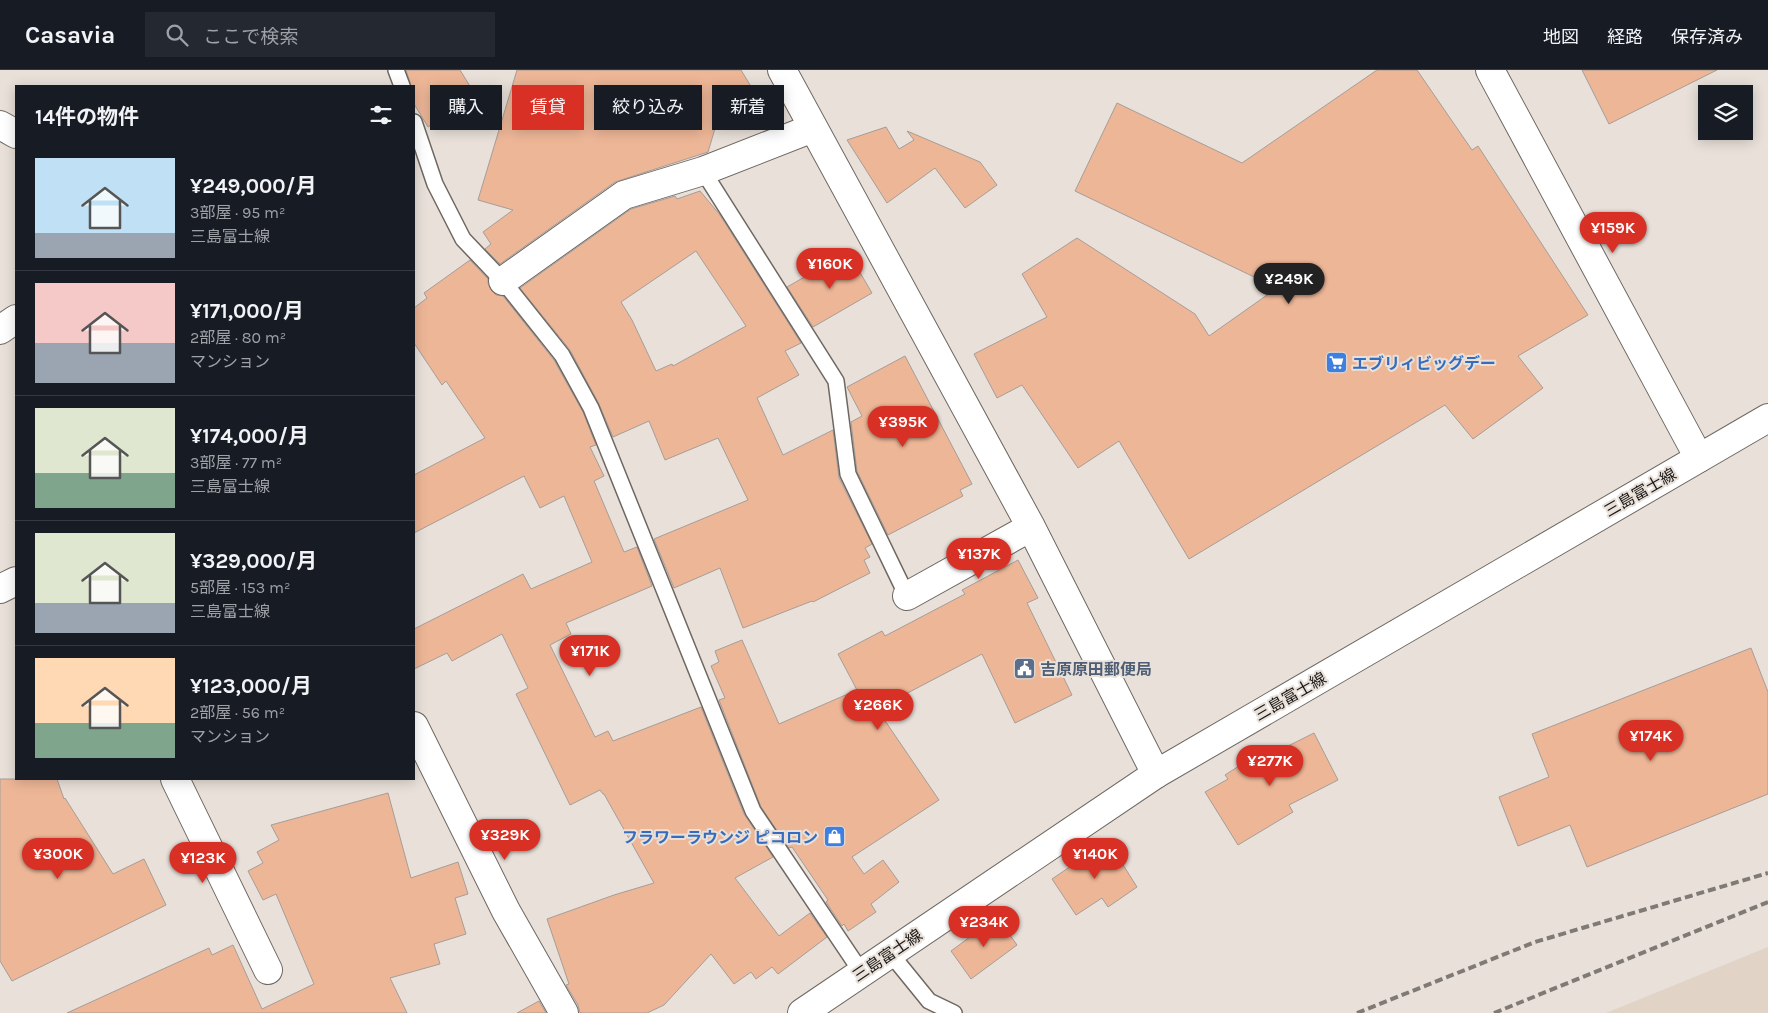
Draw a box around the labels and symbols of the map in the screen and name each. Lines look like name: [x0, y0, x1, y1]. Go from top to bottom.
pin: ¥159K: [1578, 212, 1648, 254]
pin: ¥160K: [795, 248, 865, 290]
pin: ¥249K: [1254, 262, 1324, 305]
supermarket icon: エブリィビッグデー: [1324, 351, 1348, 375]
place label: エブリィビッグデー: [1352, 354, 1496, 373]
pin: ¥395K: [868, 406, 938, 448]
street label: 三島富士線: [1601, 464, 1680, 521]
pin: ¥137K: [944, 538, 1014, 580]
pin: ¥171K: [555, 634, 625, 677]
public building icon: 吉原原田郵便局: [1012, 657, 1036, 681]
place label: 吉原原田郵便局: [1040, 660, 1152, 679]
street label: 三島富士線: [1251, 668, 1330, 725]
pin: ¥266K: [843, 688, 913, 731]
pin: ¥174K: [1616, 720, 1686, 762]
pin: ¥277K: [1235, 744, 1305, 787]
pin: ¥329K: [470, 818, 540, 861]
shop icon: フラワーラウンジ ピコロン: [822, 825, 846, 849]
place label: フラワーラウンジ ピコロン: [622, 828, 818, 847]
pin: ¥300K: [23, 838, 93, 880]
pin: ¥140K: [1060, 838, 1130, 880]
pin: ¥123K: [168, 842, 238, 884]
pin: ¥234K: [949, 906, 1019, 948]
street label: 三島富士線: [849, 925, 926, 986]

